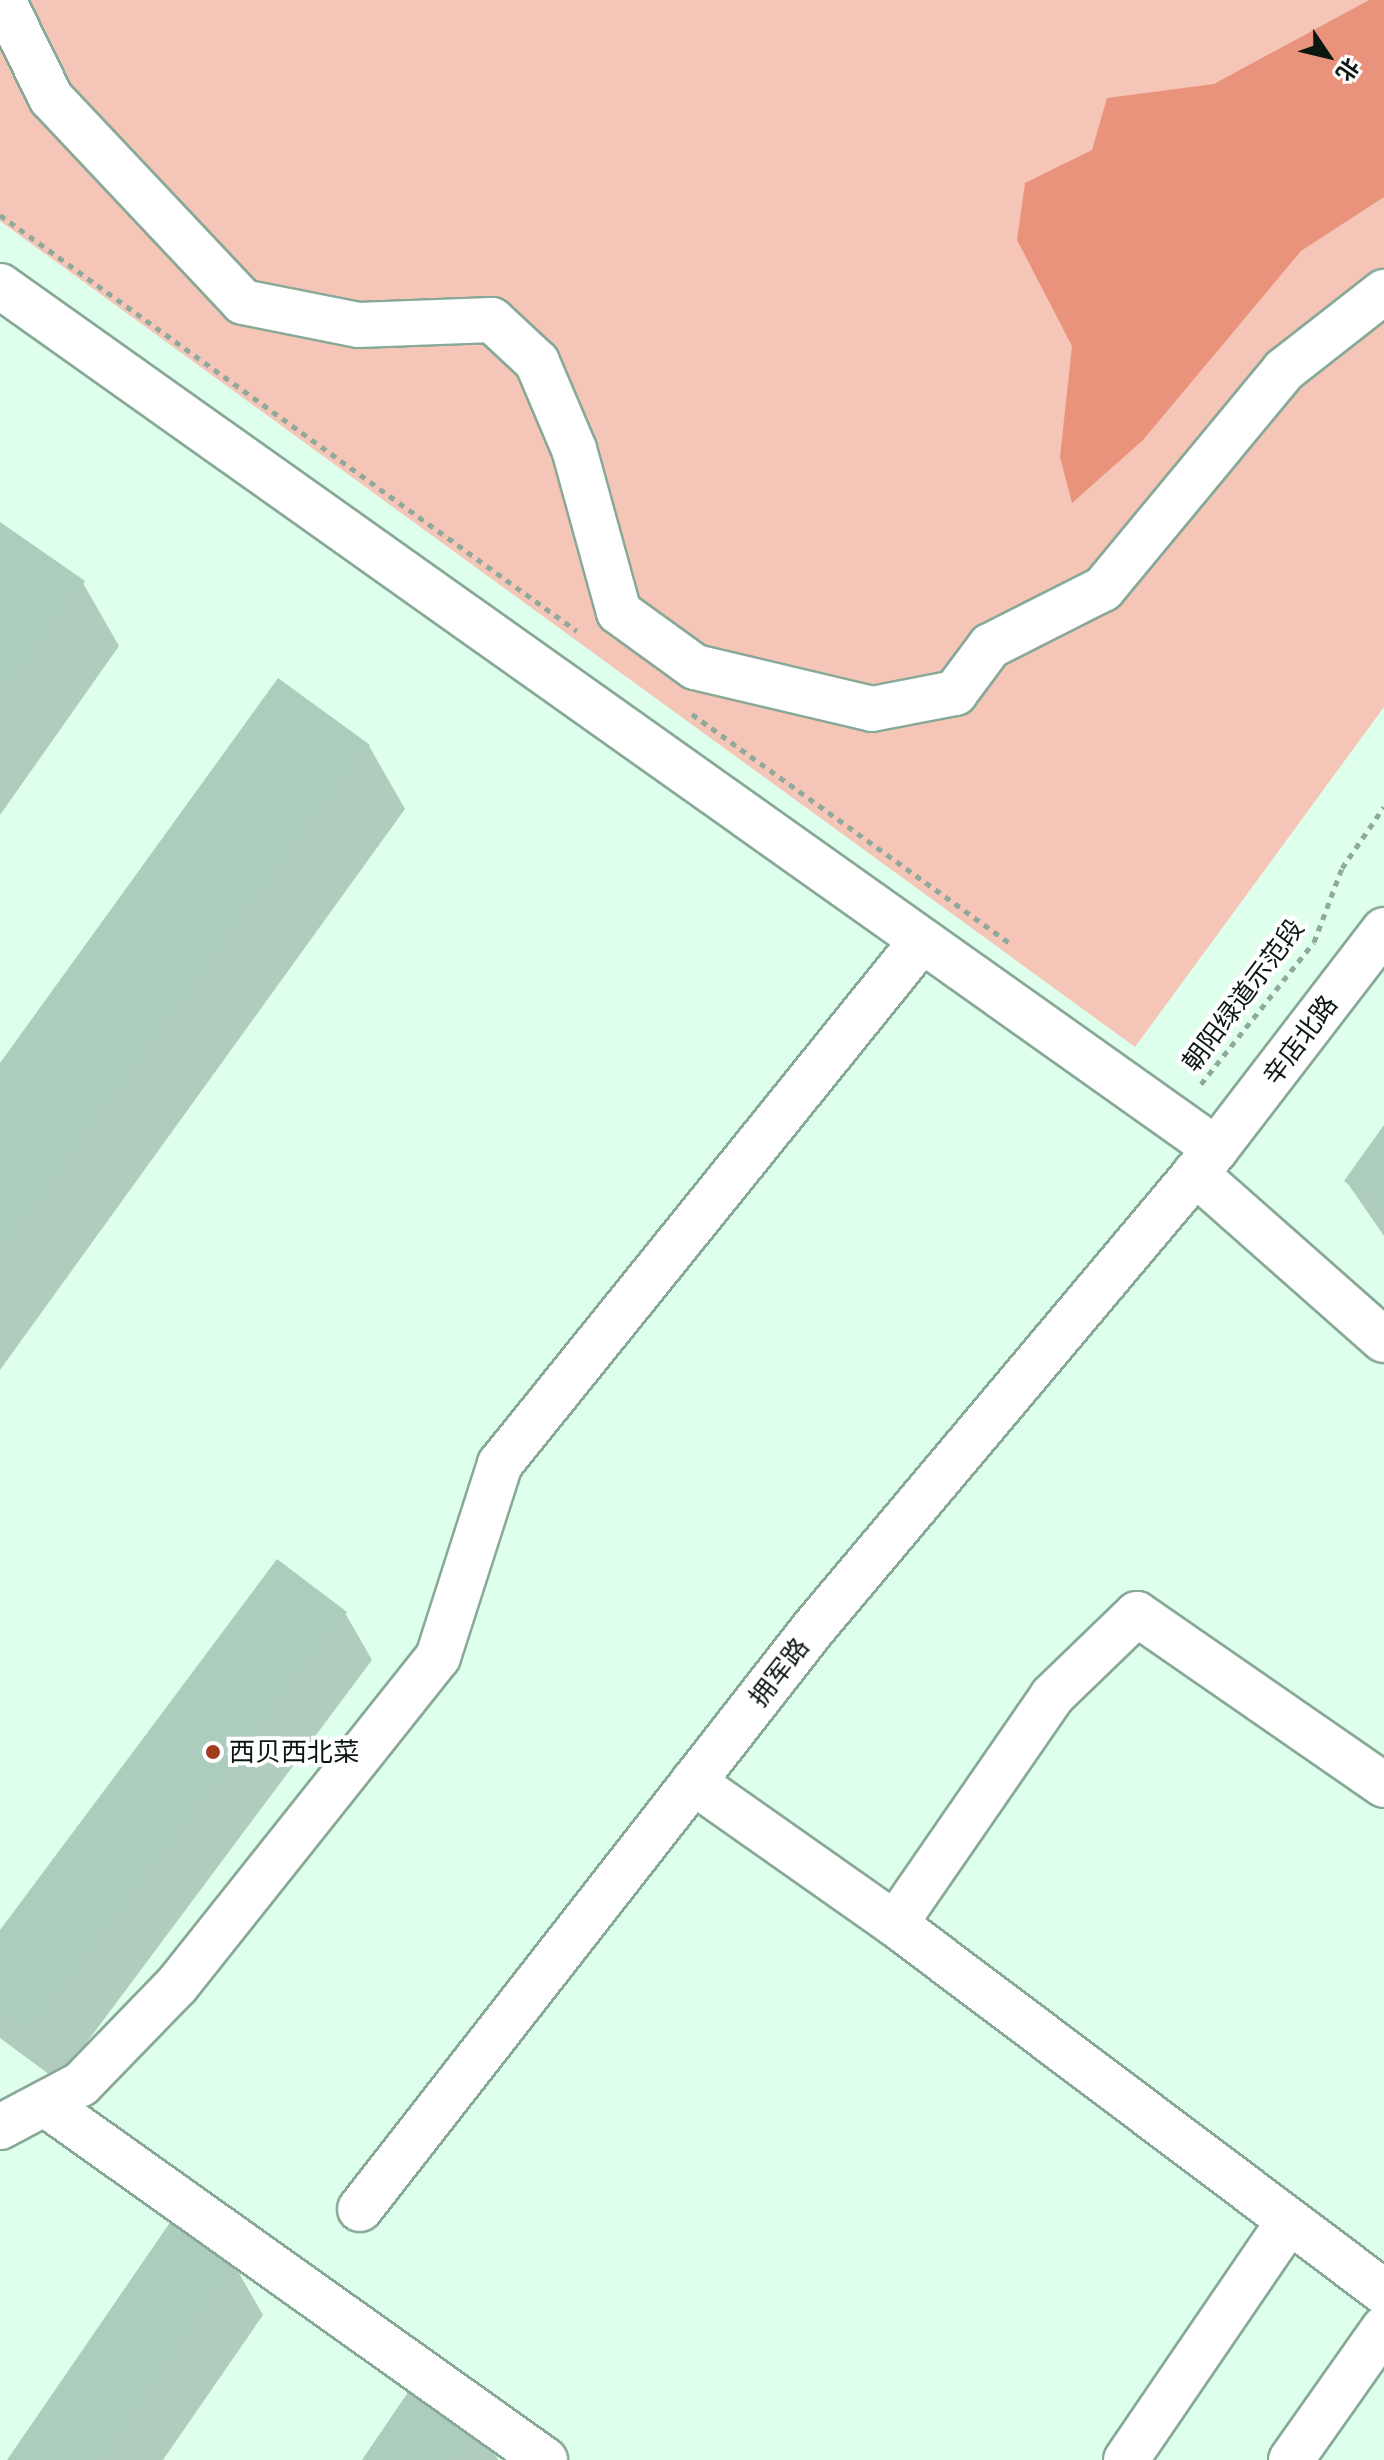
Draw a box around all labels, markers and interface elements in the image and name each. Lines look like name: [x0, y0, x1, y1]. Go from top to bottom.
north arrow: [1288, 16, 1368, 96]
text: 北: [1332, 54, 1365, 86]
street label: 朝阳绿道示范段: [1176, 913, 1310, 1077]
street label: 辛店北路: [1256, 989, 1344, 1091]
street label: 拥军路: [743, 1632, 815, 1712]
place label: 西贝西北菜: [229, 1736, 359, 1768]
marker: 西贝西北菜: [204, 1743, 222, 1761]

